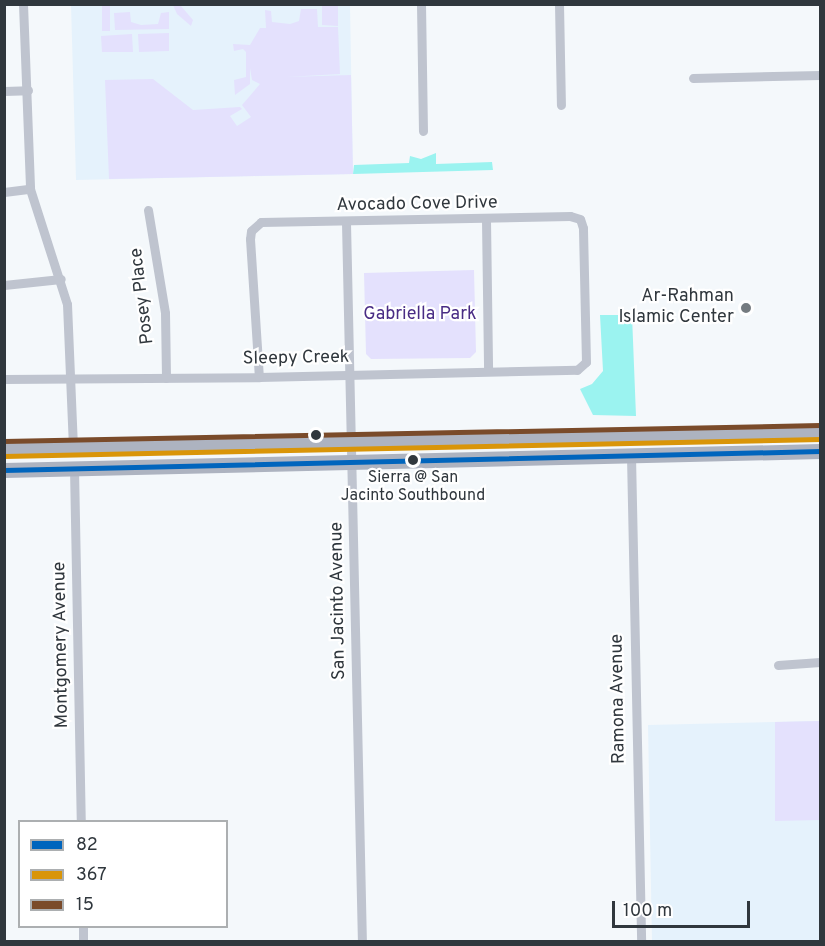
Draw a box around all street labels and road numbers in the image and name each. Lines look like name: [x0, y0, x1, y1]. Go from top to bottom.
street label: Avocado Cove Drive: [336, 193, 498, 217]
street label: Posey Place: [126, 246, 160, 346]
street label: Sleepy Creek: [242, 347, 350, 371]
street label: San Jacinto Avenue: [327, 521, 351, 681]
street label: Montgomery Avenue: [50, 561, 74, 729]
street label: Ramona Avenue: [607, 633, 631, 765]

